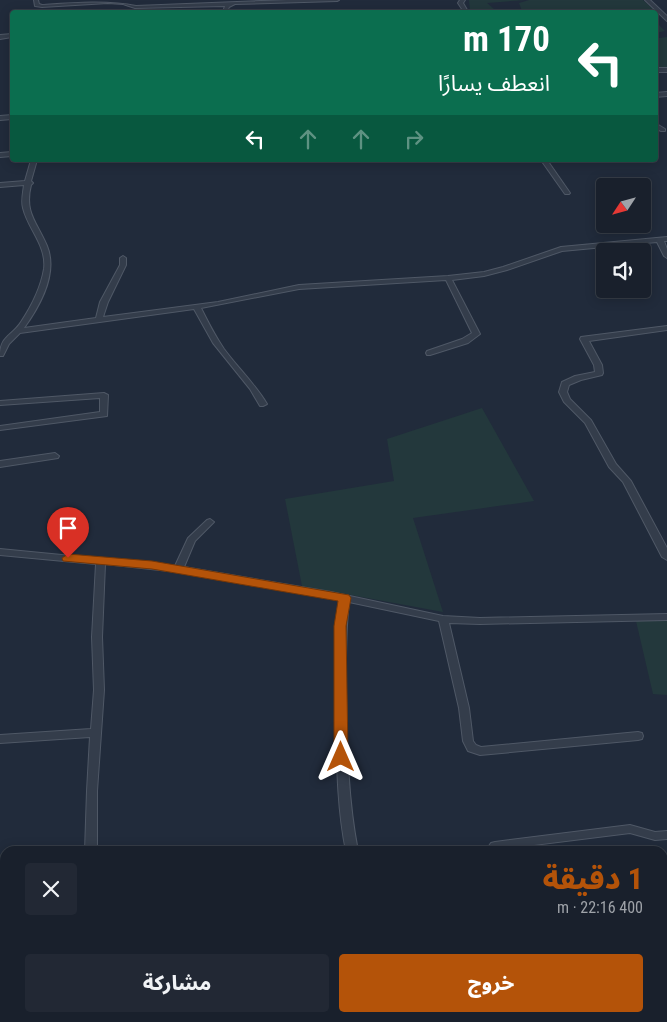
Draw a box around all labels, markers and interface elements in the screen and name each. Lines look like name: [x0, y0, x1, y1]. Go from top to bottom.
text: 170 m: [463, 19, 550, 60]
icon: left: [568, 30, 633, 95]
text: انعطف يسارًا: [438, 71, 550, 96]
icon: left: [241, 125, 269, 153]
icon: ahead: [294, 125, 322, 153]
icon: ahead: [347, 125, 375, 153]
icon: right: [400, 125, 428, 153]
north arrow: [596, 178, 651, 232]
map controls: [596, 178, 651, 298]
button: sound: [596, 243, 651, 298]
pin: [47, 507, 89, 558]
icon: arrive: [54, 514, 82, 542]
position arrow: [314, 730, 366, 782]
text: 1 دقيقة: [543, 861, 643, 896]
button: close: [25, 863, 77, 915]
text: 400 m · 22:16: [557, 898, 643, 917]
button: مشاركة: [25, 954, 329, 1012]
button: خروج: [339, 954, 643, 1012]

